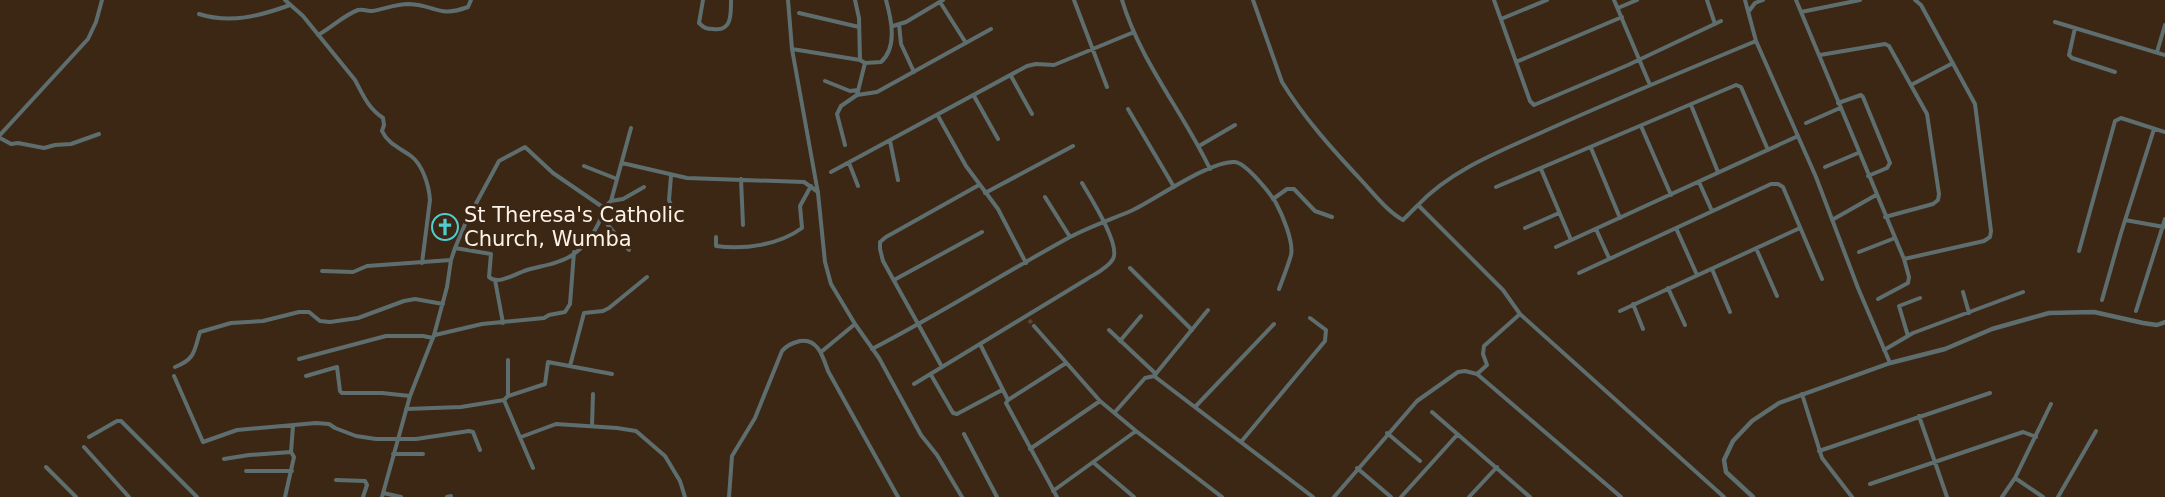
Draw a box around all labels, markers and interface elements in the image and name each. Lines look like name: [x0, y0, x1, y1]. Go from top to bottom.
place label: St Theresa's Catholic Church, Wumba: [464, 203, 685, 251]
church icon: St Theresa's Catholic Church, Wumba: [430, 212, 460, 242]

